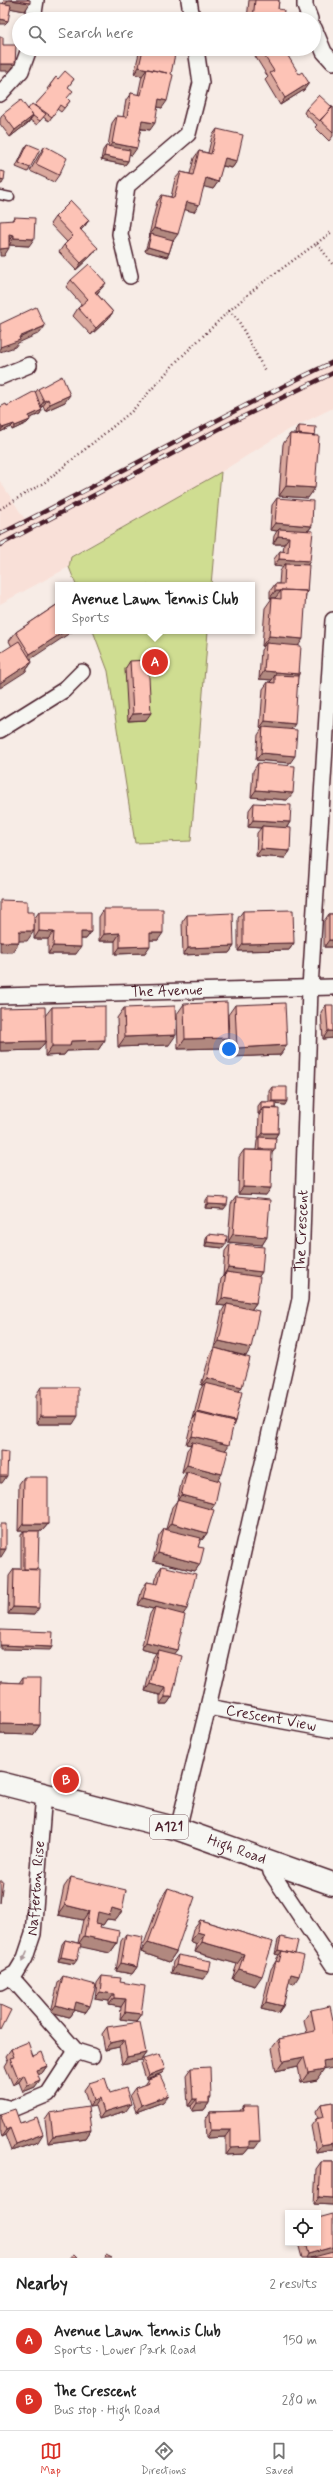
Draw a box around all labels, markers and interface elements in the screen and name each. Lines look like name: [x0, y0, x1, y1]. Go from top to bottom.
search box: [12, 12, 321, 56]
icon: search: [26, 23, 48, 45]
text: Search here: [58, 24, 134, 44]
popup: [55, 582, 255, 634]
text: Avenue Lawn Tennis Club: [72, 590, 238, 610]
text: Sports: [72, 610, 109, 627]
pin: A: [142, 647, 168, 677]
street label: The Avenue: [131, 981, 203, 1002]
your location: [219, 1039, 239, 1059]
street label: The Crescent: [291, 1189, 314, 1272]
street label: Crescent View: [224, 1700, 318, 1737]
pin: B: [53, 1765, 79, 1795]
road number: A121: [150, 1815, 188, 1839]
street label: High Road: [204, 1830, 269, 1869]
street label: Nafferton Rise: [23, 1840, 50, 1937]
one-way arrow: [22, 1951, 28, 1963]
map controls: [285, 2210, 321, 2246]
button: locate: [285, 2210, 321, 2246]
text: Nearby: [16, 2273, 68, 2295]
text: 2 results: [270, 2276, 317, 2293]
text: Avenue Lawn Tennis Club: [54, 2322, 221, 2342]
text: A: [25, 2332, 33, 2349]
text: 150 m: [283, 2332, 317, 2349]
text: Sports · Lower Park Road: [54, 2342, 196, 2359]
text: The Crescent: [54, 2382, 136, 2402]
text: B: [25, 2392, 33, 2409]
text: 280 m: [282, 2392, 317, 2409]
text: Bus stop · High Road: [54, 2402, 160, 2419]
tab: Map: [40, 2440, 62, 2478]
tab: Directions: [141, 2440, 186, 2478]
tab: Saved: [266, 2440, 293, 2478]

